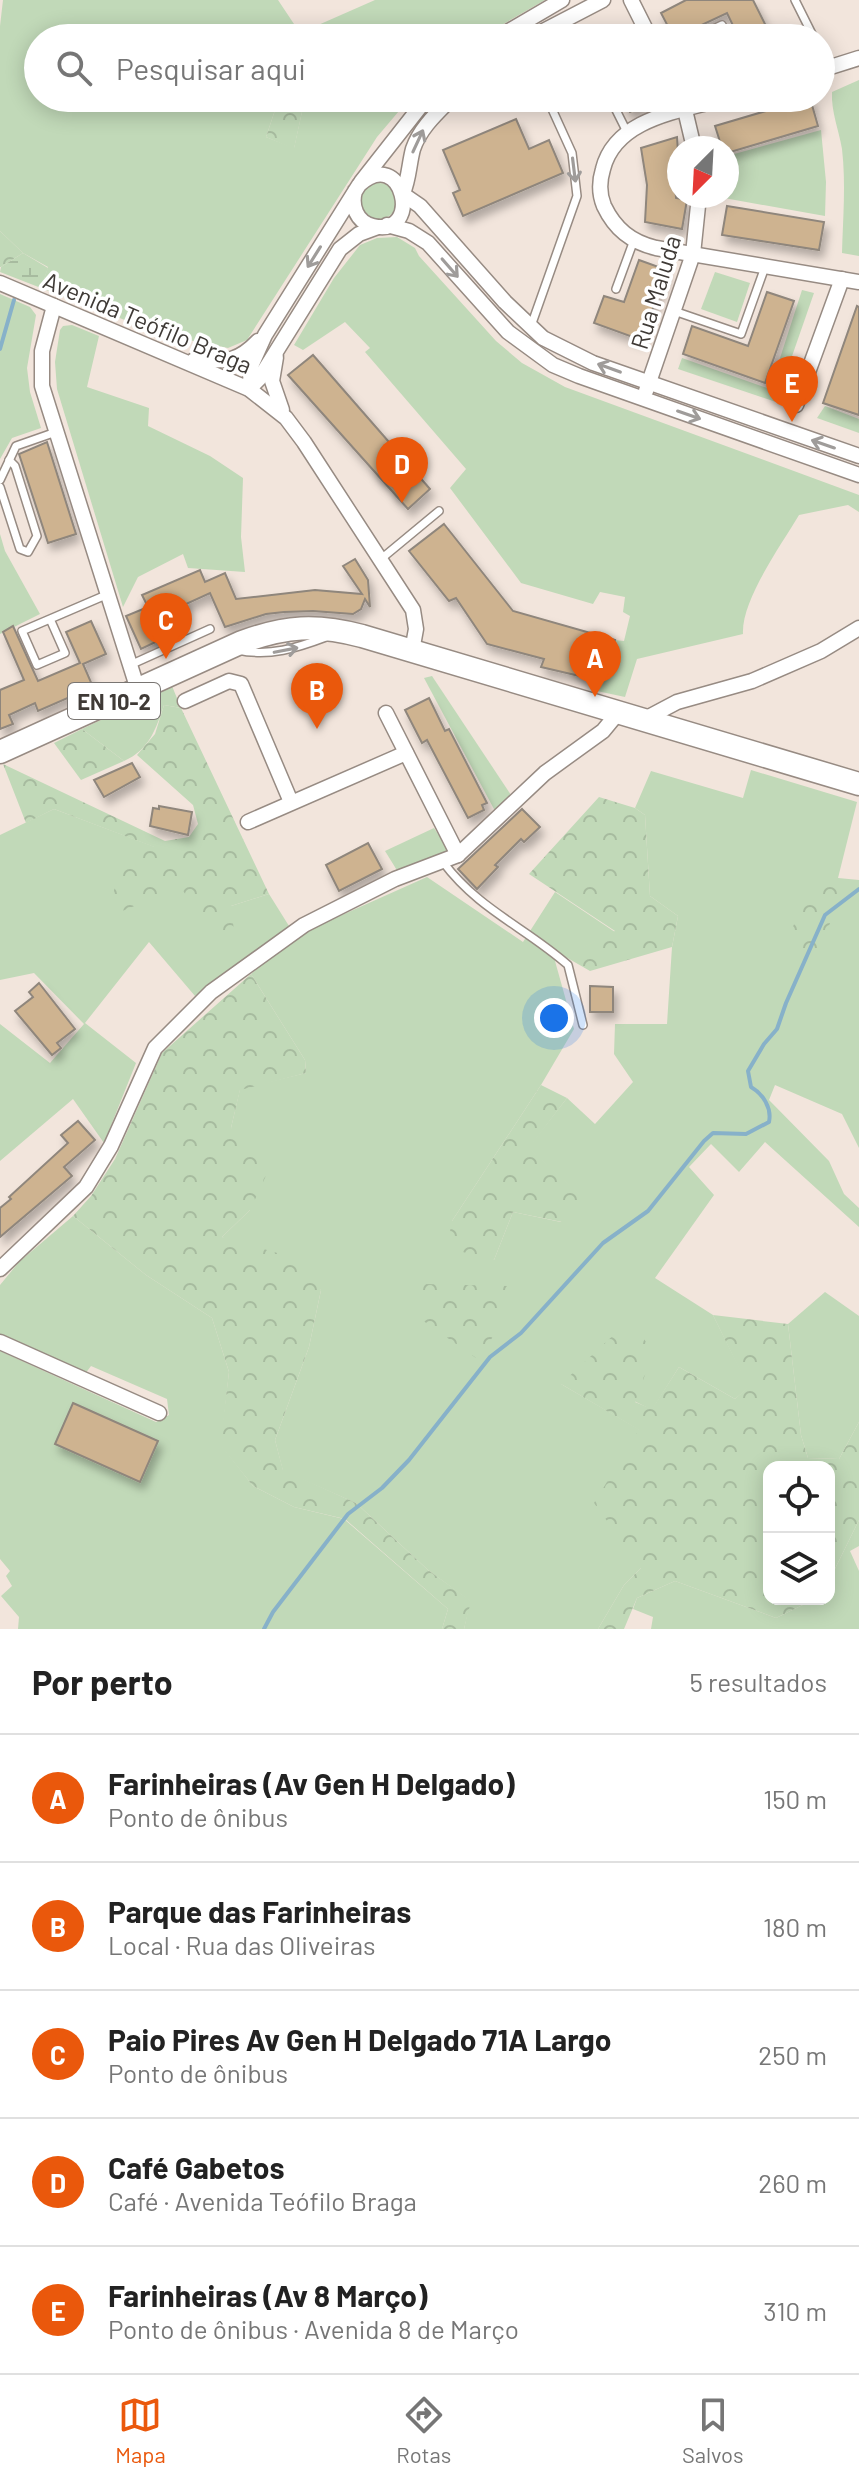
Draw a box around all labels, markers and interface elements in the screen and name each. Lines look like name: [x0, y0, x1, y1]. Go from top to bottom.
search box: [24, 24, 835, 112]
icon: search: [52, 46, 96, 90]
text: Pesquisar aqui: [116, 50, 306, 86]
one-way arrow: [411, 129, 426, 153]
north arrow: [667, 136, 739, 208]
one-way arrow: [567, 157, 582, 183]
street label: Rua Maluda: [624, 231, 686, 353]
one-way arrow: [306, 245, 322, 268]
one-way arrow: [441, 257, 459, 277]
street label: Avenida Teófilo Braga: [39, 265, 257, 379]
pin: E: [766, 356, 818, 422]
one-way arrow: [597, 360, 621, 374]
one-way arrow: [677, 409, 702, 424]
one-way arrow: [811, 435, 836, 450]
pin: D: [376, 437, 428, 503]
pin: C: [140, 593, 192, 659]
pin: A: [569, 631, 621, 697]
one-way arrow: [272, 641, 298, 656]
pin: B: [291, 663, 343, 729]
road number: EN 10-2: [68, 683, 160, 719]
your location: [534, 998, 574, 1038]
map controls: [763, 1461, 835, 1605]
button: locate: [763, 1461, 835, 1533]
button: layers: [763, 1533, 835, 1605]
text: Por perto: [32, 1661, 173, 1702]
text: 5 resultados: [689, 1666, 827, 1697]
text: Farinheiras (Av Gen H Delgado): [108, 1765, 515, 1801]
text: A: [49, 1783, 67, 1814]
text: 150 m: [763, 1783, 827, 1814]
text: Ponto de ônibus: [108, 1801, 288, 1832]
text: Parque das Farinheiras: [108, 1893, 411, 1929]
text: B: [50, 1911, 66, 1942]
text: 180 m: [763, 1911, 827, 1942]
text: Local · Rua das Oliveiras: [108, 1929, 376, 1960]
text: Paio Pires Av Gen H Delgado 71A Largo: [108, 2021, 611, 2057]
text: C: [50, 2039, 66, 2070]
text: 250 m: [758, 2039, 827, 2070]
text: Ponto de ônibus: [108, 2057, 288, 2088]
text: Café Gabetos: [108, 2149, 285, 2185]
text: D: [50, 2167, 66, 2198]
text: 260 m: [758, 2167, 827, 2198]
text: Café · Avenida Teófilo Braga: [108, 2185, 417, 2216]
text: Farinheiras (Av 8 Março): [108, 2277, 427, 2313]
text: E: [50, 2295, 66, 2326]
text: 310 m: [763, 2295, 827, 2326]
text: Ponto de ônibus · Avenida 8 de Março: [108, 2313, 519, 2344]
tab: Mapa: [115, 2393, 166, 2467]
tab: Rotas: [396, 2393, 451, 2467]
tab: Salvos: [682, 2393, 744, 2467]

